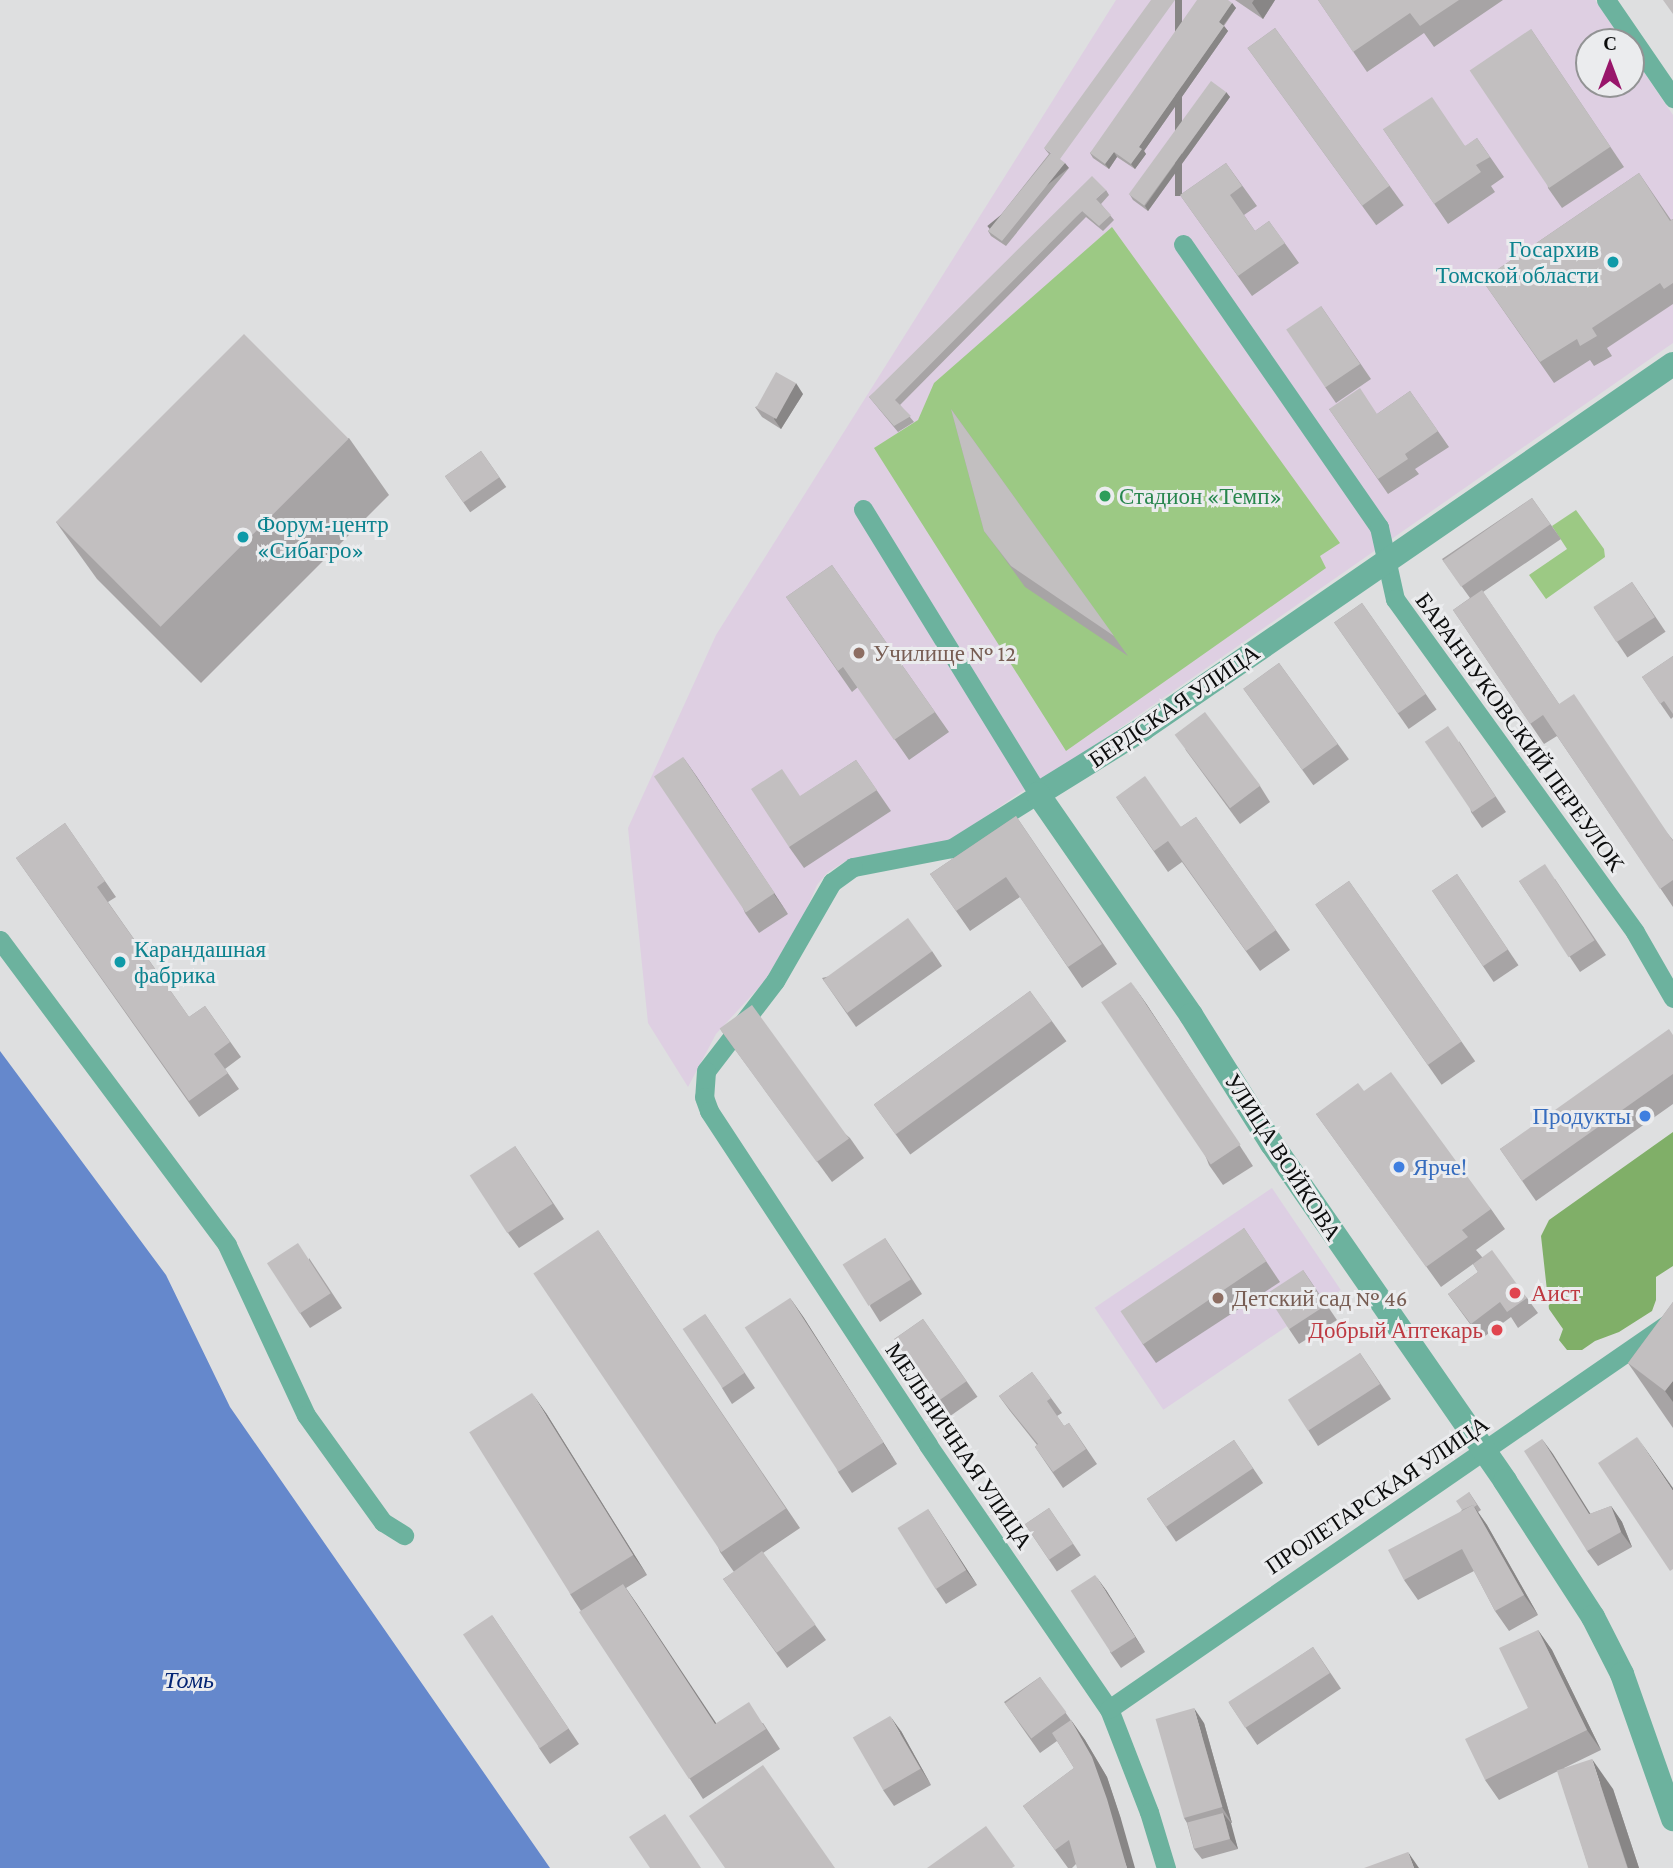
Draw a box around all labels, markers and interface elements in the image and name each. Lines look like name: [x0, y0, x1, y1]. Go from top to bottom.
north arrow: [1575, 28, 1645, 98]
text: С: [1603, 33, 1617, 54]
place label: Госархив Томской области: [1436, 235, 1599, 289]
marker: Госархив Томской области: [1605, 254, 1621, 270]
place label: Стадион «Темп»: [1119, 482, 1282, 510]
marker: Стадион «Темп»: [1097, 488, 1113, 504]
place label: Форум-центр «Сибагро»: [257, 510, 389, 564]
marker: Форум-центр «Сибагро»: [235, 529, 251, 545]
street label: БАРАНЧУКОВСКИЙ ПЕРЕУЛОК: [1410, 587, 1630, 877]
place label: Училище № 12: [873, 639, 1016, 667]
street label: БЕРДСКАЯ УЛИЦА: [1083, 639, 1265, 773]
marker: Училище № 12: [851, 645, 867, 661]
place label: Карандашная фабрика: [134, 935, 266, 989]
marker: Карандашная фабрика: [112, 954, 128, 970]
street label: УЛИЦА ВОЙКОВА: [1219, 1068, 1347, 1246]
place label: Продукты: [1532, 1102, 1631, 1130]
marker: Продукты: [1637, 1108, 1653, 1124]
place label: Ярче!: [1413, 1153, 1467, 1181]
marker: Ярче!: [1391, 1159, 1407, 1175]
place label: Аист: [1531, 1279, 1580, 1307]
marker: Аист: [1505, 1283, 1525, 1303]
place label: Детский сад № 46: [1232, 1284, 1407, 1312]
marker: Детский сад № 46: [1210, 1290, 1226, 1306]
place label: Добрый Аптекарь: [1308, 1316, 1483, 1344]
marker: Добрый Аптекарь: [1489, 1322, 1505, 1338]
street label: МЕЛЬНИЧНАЯ УЛИЦА: [880, 1337, 1038, 1555]
street label: ПРОЛЕТАРСКАЯ УЛИЦА: [1260, 1410, 1494, 1580]
water label: Томь: [164, 1666, 214, 1694]

